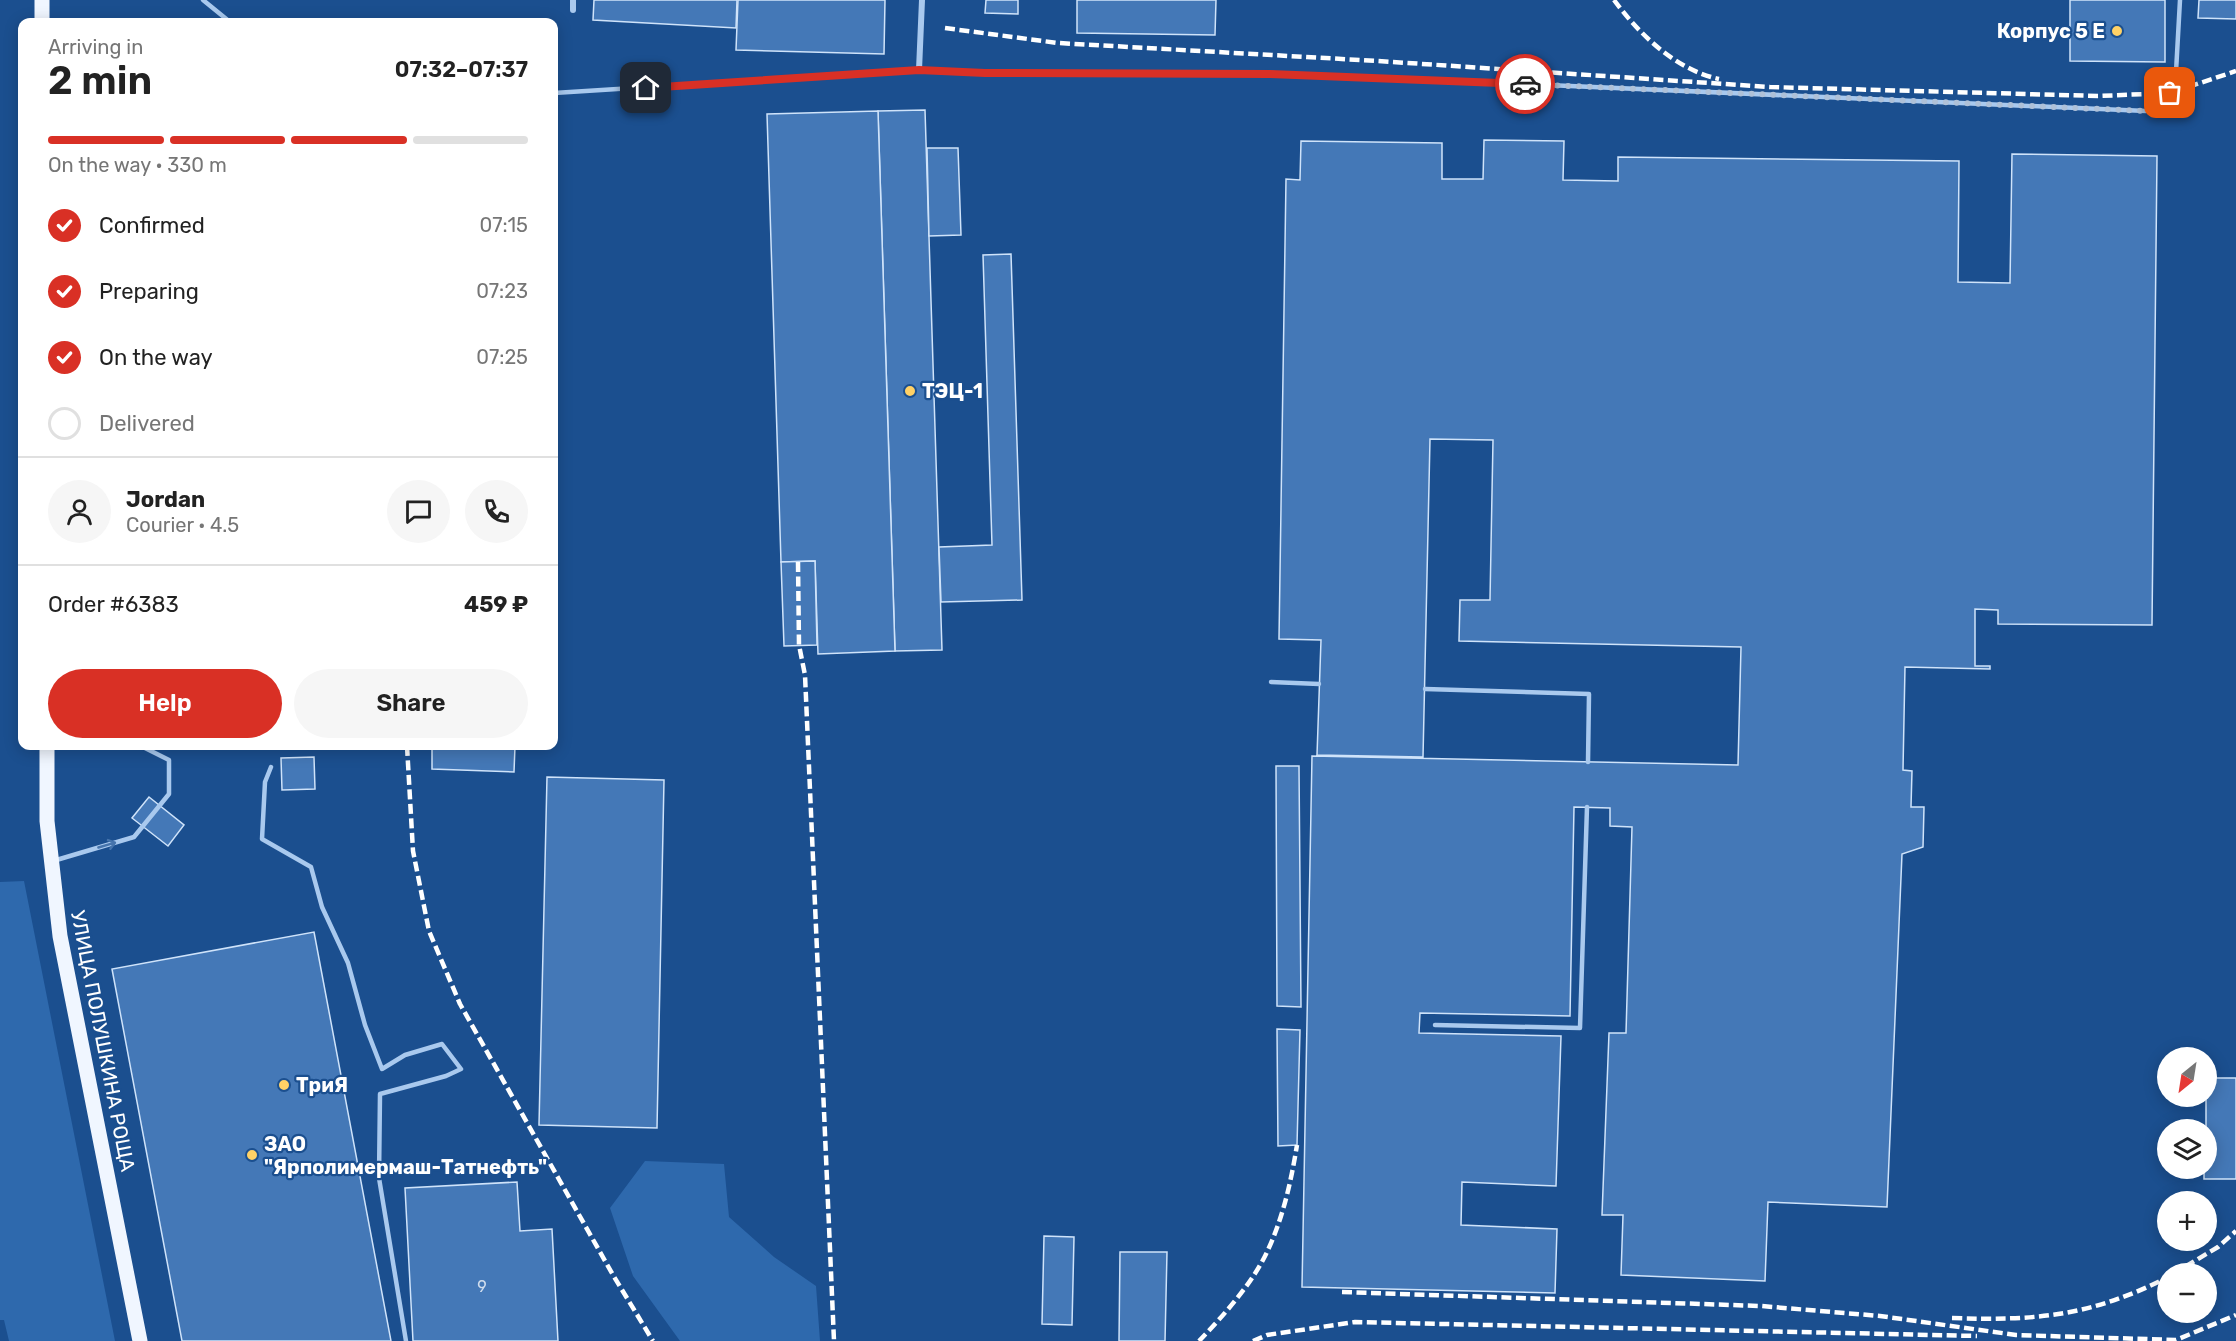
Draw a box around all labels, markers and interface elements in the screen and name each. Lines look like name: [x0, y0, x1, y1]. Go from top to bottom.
place label: Корпус 5 E: [1997, 19, 2105, 43]
marker: Корпус 5 E: [2110, 24, 2124, 38]
text: Arriving in: [48, 35, 143, 59]
courier: [1495, 54, 1555, 114]
text: 07:32–07:37: [395, 56, 528, 83]
text: 2 min: [48, 58, 152, 104]
pin: [620, 62, 671, 113]
pin: [2144, 67, 2195, 118]
icon: car: [1509, 68, 1542, 101]
icon: home: [629, 71, 662, 104]
icon: bag: [2153, 76, 2186, 109]
text: On the way · 330 m: [48, 153, 227, 177]
icon: check: [48, 209, 81, 242]
text: Confirmed: [99, 212, 205, 239]
text: 07:15: [479, 213, 528, 237]
icon: check: [48, 275, 81, 308]
text: Preparing: [99, 278, 199, 305]
text: 07:23: [476, 279, 528, 303]
icon: check: [48, 341, 81, 374]
text: On the way: [99, 344, 213, 371]
text: 07:25: [476, 345, 528, 369]
place label: ТЭЦ-1: [922, 379, 983, 403]
marker: ТЭЦ-1: [903, 384, 917, 398]
text: Delivered: [99, 410, 195, 437]
button: person: [48, 480, 111, 543]
button: chat: [387, 480, 450, 543]
button: phone: [465, 480, 528, 543]
text: Jordan: [126, 486, 205, 513]
text: Courier · 4.5: [126, 513, 239, 537]
text: Order #6383: [48, 591, 179, 618]
text: 459 ₽: [464, 591, 528, 618]
button: Help: [48, 669, 282, 738]
button: Share: [294, 669, 528, 738]
one-way arrow: [97, 839, 116, 850]
street label: УЛИЦА ПОЛУШКИНА РОЩА: [66, 908, 140, 1174]
north arrow: [2157, 1047, 2217, 1107]
map controls: [2157, 1047, 2217, 1323]
place label: ТриЯ: [296, 1073, 348, 1097]
marker: ТриЯ: [277, 1078, 291, 1092]
button: layers: [2157, 1119, 2217, 1179]
place label: ЗАО "Ярполимермаш-Татнефть": [264, 1132, 547, 1179]
marker: ЗАО "Ярполимермаш-Татнефть": [245, 1148, 259, 1162]
button: +: [2157, 1191, 2217, 1251]
button: −: [2157, 1263, 2217, 1323]
house number: 9: [477, 1277, 487, 1296]

